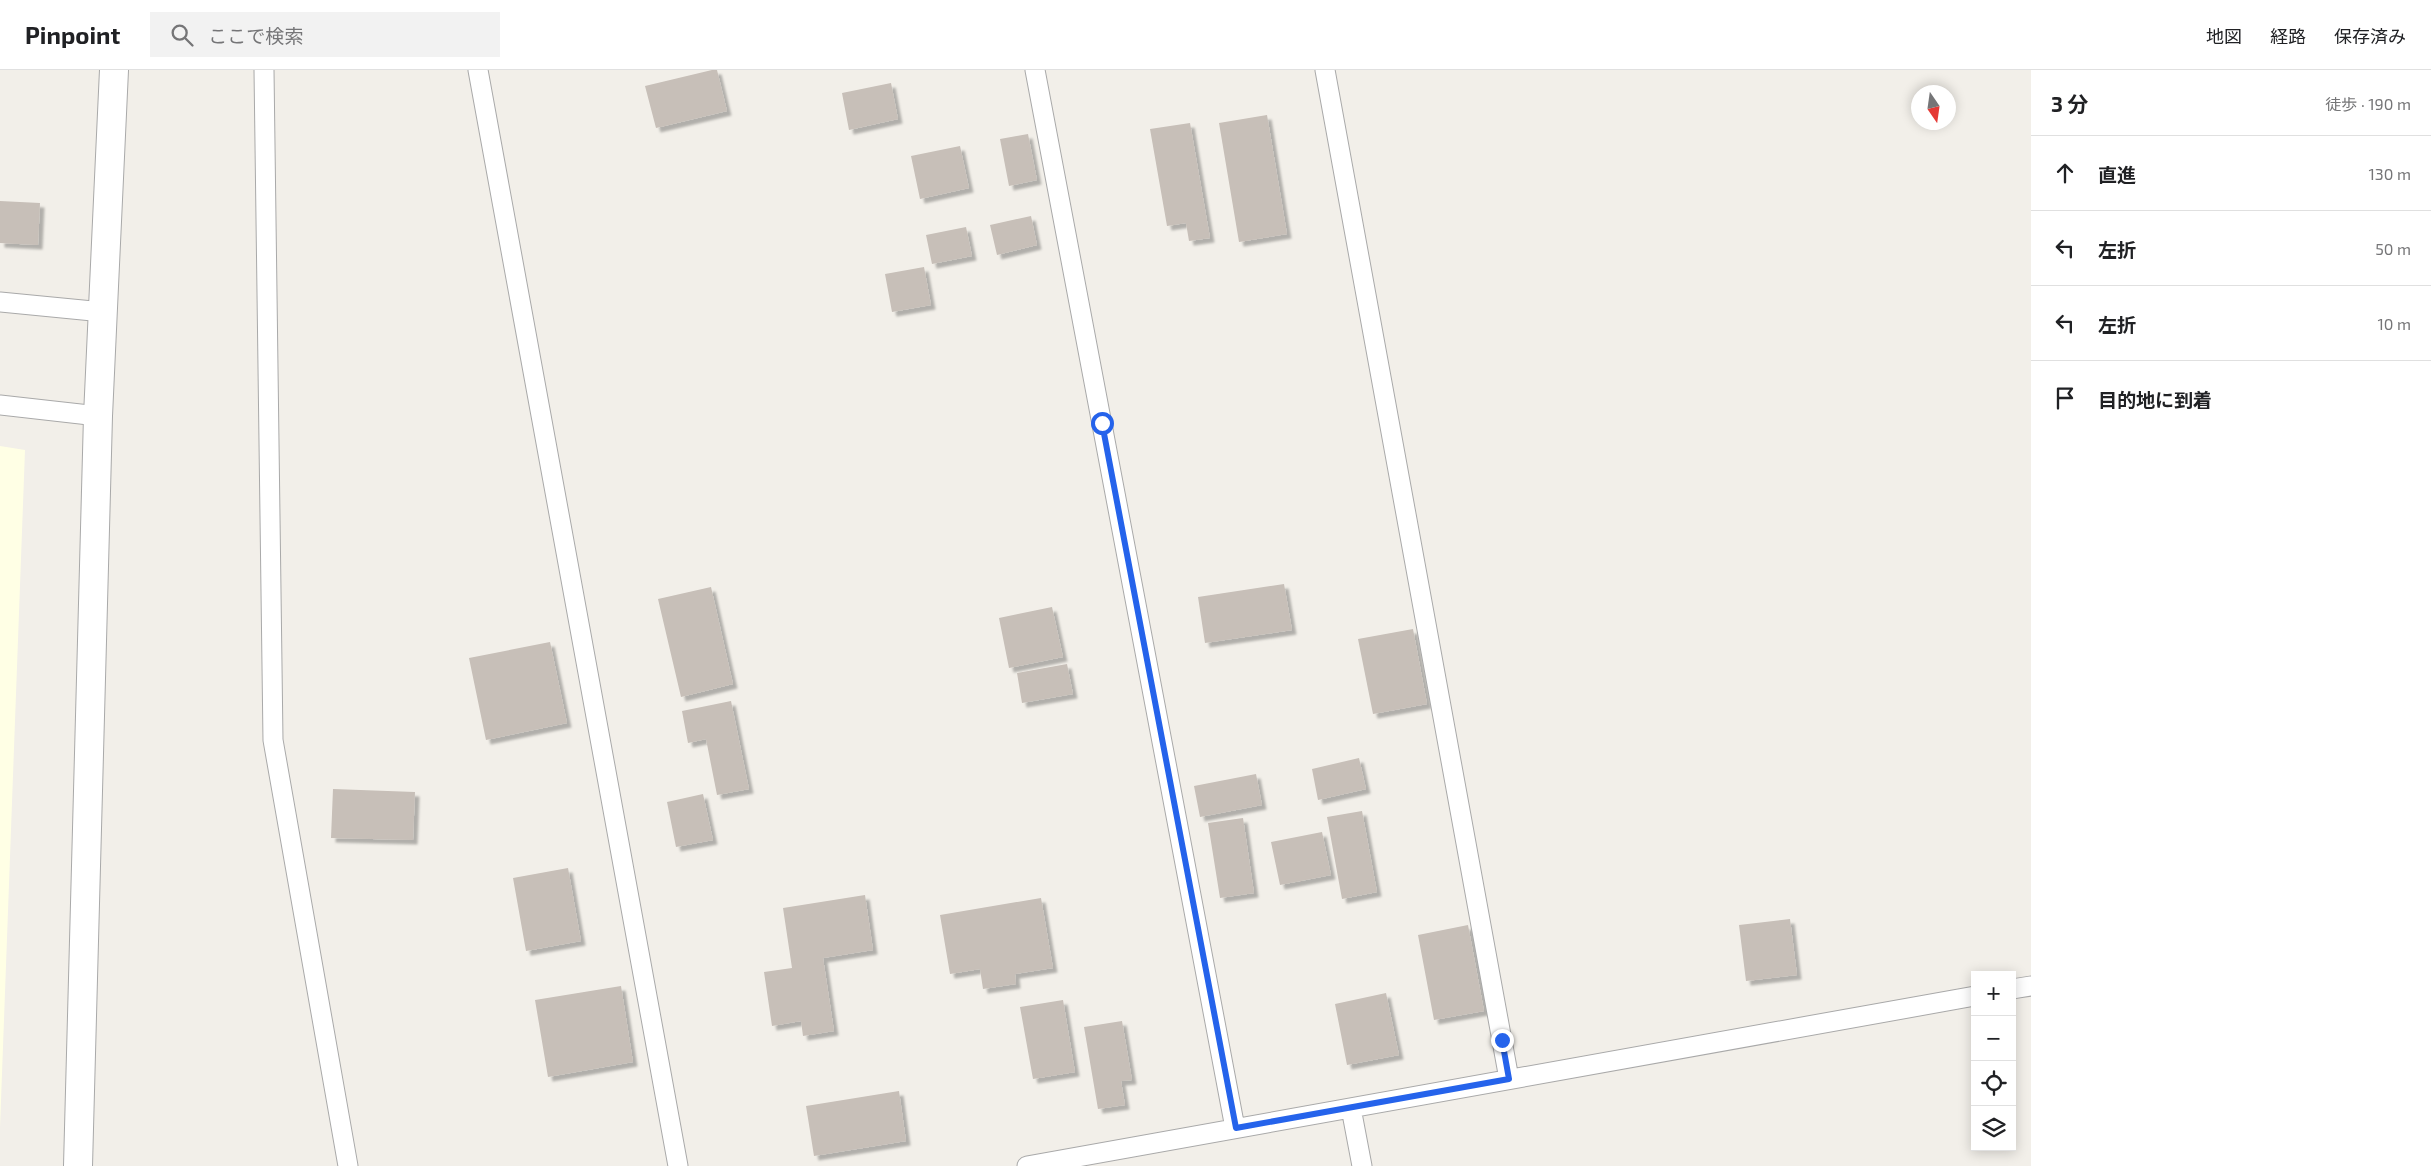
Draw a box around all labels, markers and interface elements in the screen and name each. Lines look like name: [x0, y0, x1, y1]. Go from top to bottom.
search box: [150, 12, 500, 57]
text: Pinpoint: [25, 20, 120, 49]
icon: search: [168, 21, 196, 49]
text: ここで検索: [208, 24, 303, 47]
text: 地図: [2206, 25, 2242, 47]
text: 経路: [2270, 25, 2306, 47]
text: 保存済み: [2334, 25, 2406, 47]
north arrow: [1911, 85, 1956, 130]
text: 3 分: [2051, 91, 2088, 116]
text: 徒歩 · 190 m: [2325, 94, 2411, 113]
icon: ahead: [2051, 159, 2079, 187]
text: 直進: [2098, 163, 2136, 186]
text: 130 m: [2369, 164, 2411, 183]
icon: left: [2051, 234, 2079, 262]
text: 左折: [2098, 238, 2136, 261]
text: 50 m: [2375, 239, 2411, 258]
icon: left: [2051, 309, 2079, 337]
text: 左折: [2098, 313, 2136, 336]
text: 10 m: [2377, 314, 2411, 333]
icon: arrive: [2051, 384, 2079, 412]
text: 目的地に到着: [2098, 388, 2212, 411]
route start: [1091, 412, 1114, 435]
map controls: [1971, 971, 2016, 1151]
button: +: [1971, 971, 2016, 1016]
button: −: [1971, 1016, 2016, 1061]
route end: [1491, 1029, 1514, 1052]
button: locate: [1971, 1061, 2016, 1106]
button: layers: [1971, 1106, 2016, 1151]

